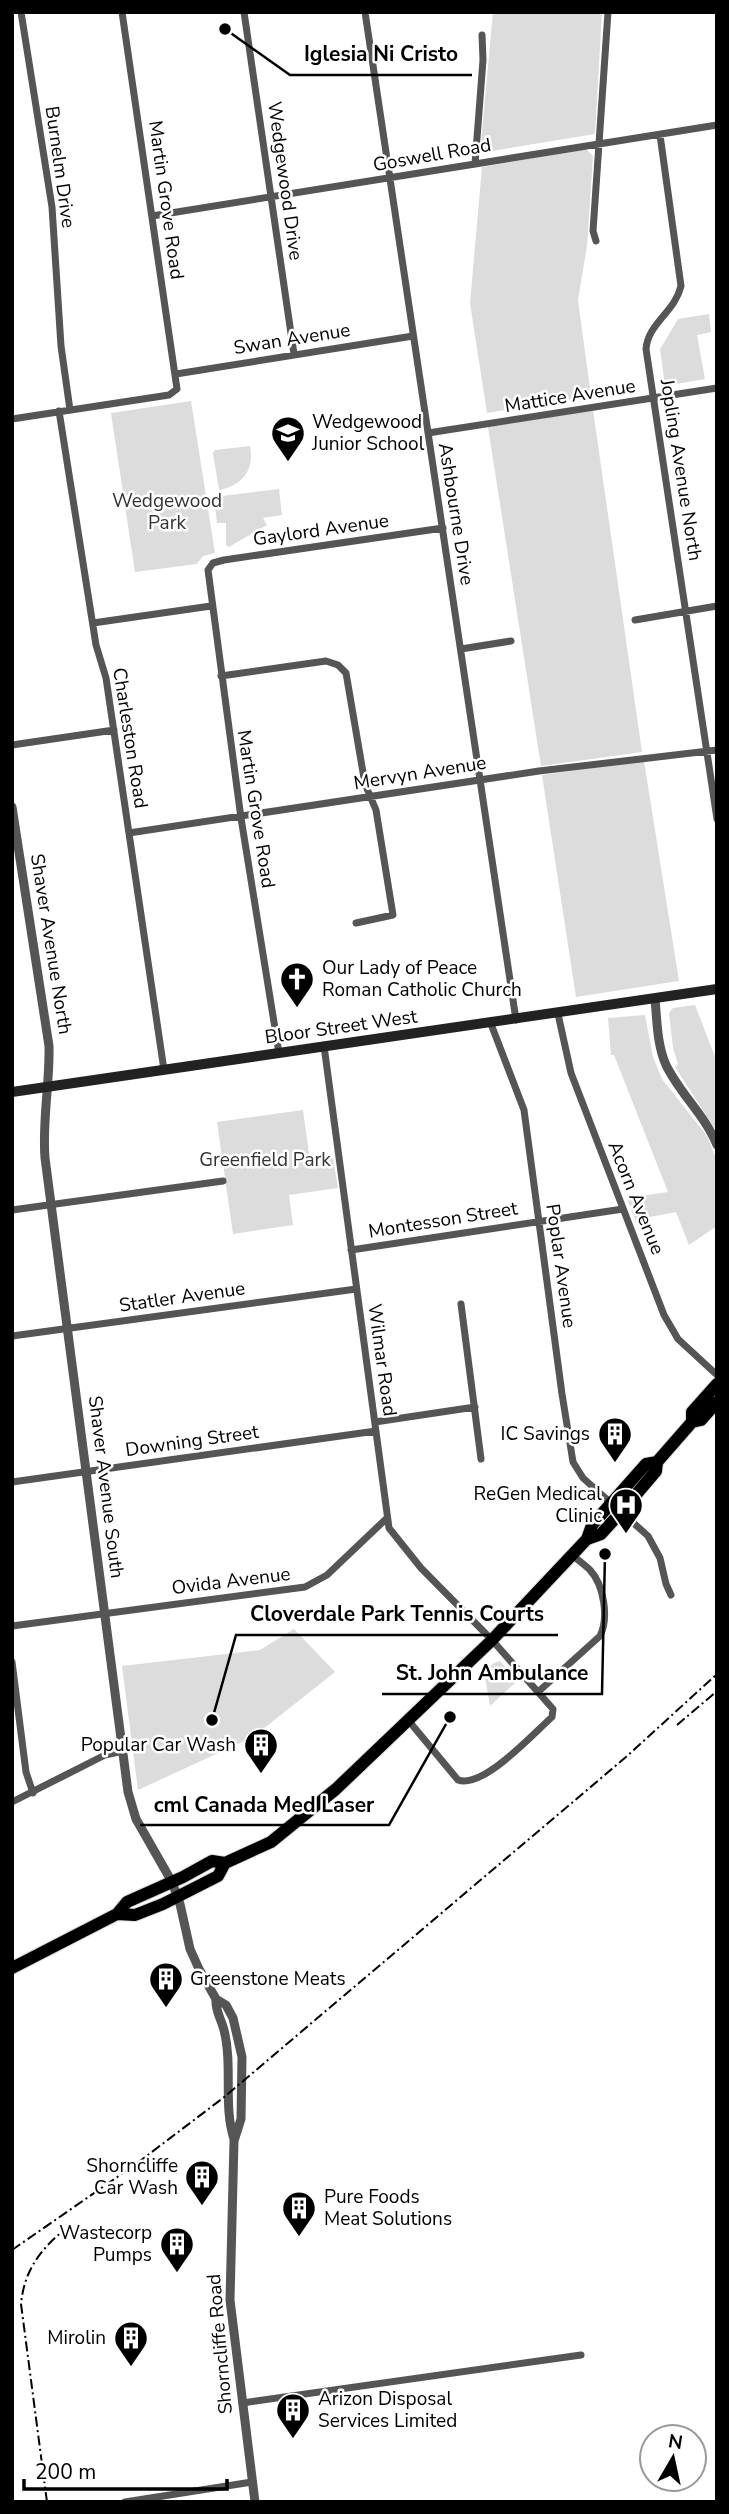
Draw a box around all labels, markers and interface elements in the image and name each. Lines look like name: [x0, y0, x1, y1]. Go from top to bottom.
callout: Iglesia Ni Cristo: [290, 33, 472, 75]
text: Iglesia Ni Cristo: [304, 40, 458, 68]
street label: Wedgewood Drive: [261, 100, 309, 262]
street label: Burnelm Drive: [39, 104, 81, 230]
street label: Martin Grove Road: [142, 119, 190, 281]
street label: Goswell Road: [371, 132, 493, 178]
street label: Swan Avenue: [232, 317, 352, 361]
street label: Mattice Avenue: [503, 373, 637, 419]
street label: Jopling Avenue North: [654, 376, 708, 563]
place label: Wedgewood Junior School: [311, 409, 425, 457]
school or university icon: Wedgewood Junior School: [269, 414, 307, 463]
street label: Ashbourne Drive: [432, 441, 480, 587]
park label: Wedgewood Park: [112, 488, 222, 536]
street label: Gaylord Avenue: [251, 508, 391, 552]
street label: Charleston Road: [106, 666, 154, 810]
street label: Martin Grove Road: [231, 728, 281, 890]
street label: Mervyn Avenue: [352, 750, 488, 796]
street label: Shaver Avenue North: [24, 852, 78, 1036]
place label: Our Lady of Peace Roman Catholic Church: [322, 955, 522, 1003]
church icon: Our Lady of Peace Roman Catholic Church: [278, 960, 316, 1009]
street label: Bloor Street West: [263, 1003, 419, 1051]
street label: Acorn Avenue: [601, 1137, 671, 1259]
park label: Greenfield Park: [199, 1147, 331, 1173]
street label: Montesson Street: [367, 1195, 520, 1245]
street label: Poplar Avenue: [539, 1202, 583, 1330]
street label: Statler Avenue: [117, 1275, 247, 1319]
street label: Wilmar Road: [361, 1302, 403, 1418]
street label: Shaver Avenue South: [82, 1394, 130, 1580]
building icon: IC Savings: [596, 1415, 634, 1464]
street label: Downing Street: [124, 1419, 261, 1463]
place label: IC Savings: [501, 1421, 590, 1447]
place label: ReGen Medical Clinic: [474, 1481, 602, 1529]
hospital icon: ReGen Medical Clinic: [607, 1486, 645, 1535]
street label: Ovida Avenue: [170, 1561, 292, 1601]
callout: Cloverdale Park Tennis Courts: [236, 1593, 558, 1635]
text: Cloverdale Park Tennis Courts: [250, 1600, 544, 1628]
callout: St. John Ambulance: [382, 1652, 602, 1694]
text: St. John Ambulance: [396, 1659, 588, 1687]
building icon: Popular Car Wash: [242, 1726, 280, 1775]
place label: Popular Car Wash: [81, 1732, 236, 1758]
callout: cml Canada Med Laser: [140, 1783, 389, 1825]
text: cml Canada Med Laser: [154, 1791, 375, 1819]
building icon: Greenstone Meats: [147, 1960, 185, 2009]
place label: Greenstone Meats: [190, 1966, 346, 1992]
place label: Shorncliffe Car Wash: [86, 2153, 178, 2201]
building icon: Shorncliffe Car Wash: [183, 2158, 221, 2207]
place label: Pure Foods Meat Solutions: [324, 2184, 452, 2232]
building icon: Pure Foods Meat Solutions: [280, 2189, 318, 2238]
place label: Wastecorp Pumps: [59, 2220, 152, 2268]
building icon: Wastecorp Pumps: [158, 2225, 196, 2274]
street label: Shorncliffe Road: [201, 2273, 239, 2415]
building icon: Mirolin: [112, 2319, 150, 2368]
place label: Mirolin: [47, 2325, 106, 2351]
place label: Arizon Disposal Services Limited: [318, 2386, 457, 2434]
building icon: Arizon Disposal Services Limited: [274, 2391, 312, 2440]
north arrow: [638, 2423, 708, 2493]
text: N: [666, 2428, 685, 2456]
scale bar: [24, 2448, 228, 2492]
text: 200 m: [35, 2458, 96, 2486]

